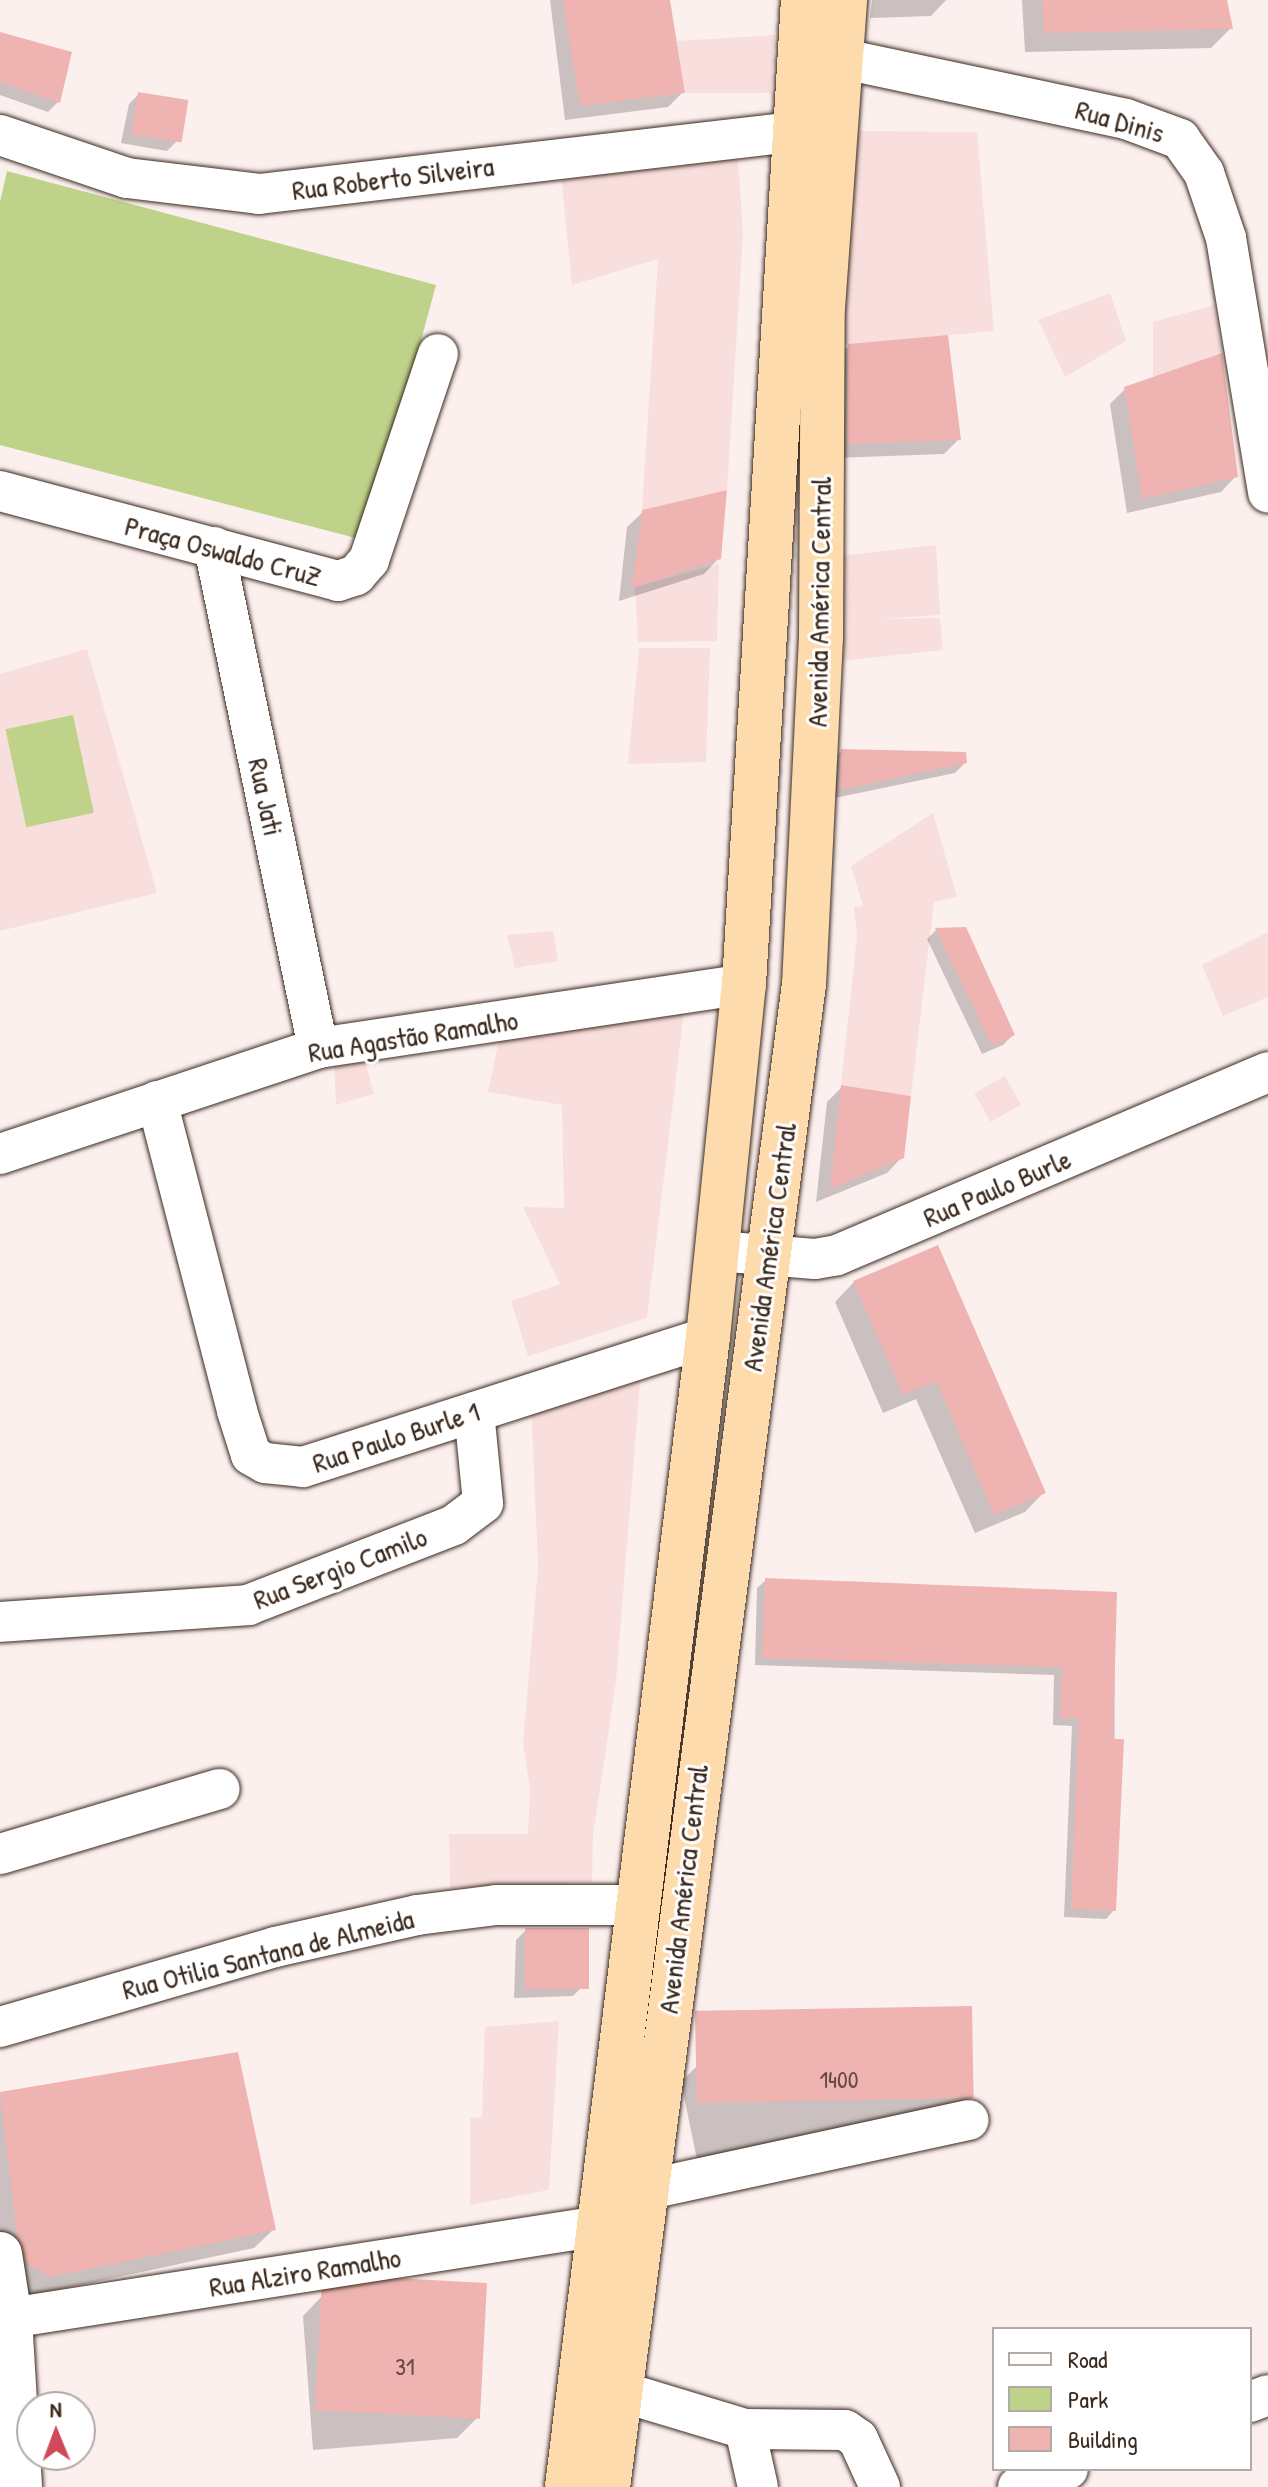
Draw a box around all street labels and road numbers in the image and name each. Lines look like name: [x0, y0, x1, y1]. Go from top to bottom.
street label: Rua Dinis: [1072, 92, 1168, 150]
street label: Rua Roberto Silveira: [290, 149, 496, 207]
street label: Avenida América Central: [800, 477, 838, 727]
street label: Praça Oswaldo CruZ: [121, 509, 325, 593]
street label: Rua Jati: [241, 755, 291, 839]
street label: Rua Agastão Ramalho: [306, 1003, 520, 1069]
street label: Avenida América Central: [735, 1121, 803, 1373]
street label: Rua Paulo Burle: [918, 1142, 1076, 1234]
street label: Rua Paulo Burle 1: [308, 1394, 484, 1480]
street label: Rua Sergio Camilo: [249, 1520, 431, 1616]
street label: Avenida América Central: [651, 1763, 715, 2015]
street label: Rua Otilia Santana de Almeida: [119, 1902, 417, 2006]
street label: Rua Alziro Ramalho: [207, 2240, 403, 2304]

